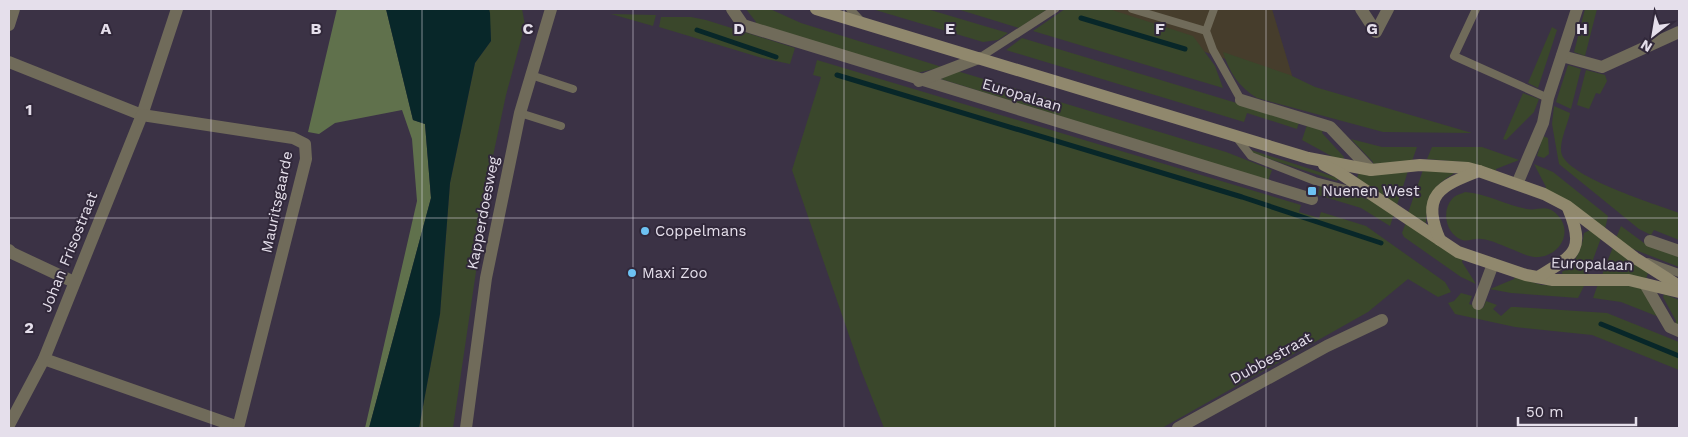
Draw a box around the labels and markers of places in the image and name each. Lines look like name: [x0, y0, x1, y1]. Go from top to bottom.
place label: Nuenen West: [1322, 182, 1420, 200]
marker: Nuenen West: [1306, 185, 1318, 197]
place label: Coppelmans: [655, 222, 746, 240]
marker: Coppelmans: [639, 225, 651, 237]
place label: Maxi Zoo: [642, 264, 707, 282]
marker: Maxi Zoo: [626, 267, 638, 279]

